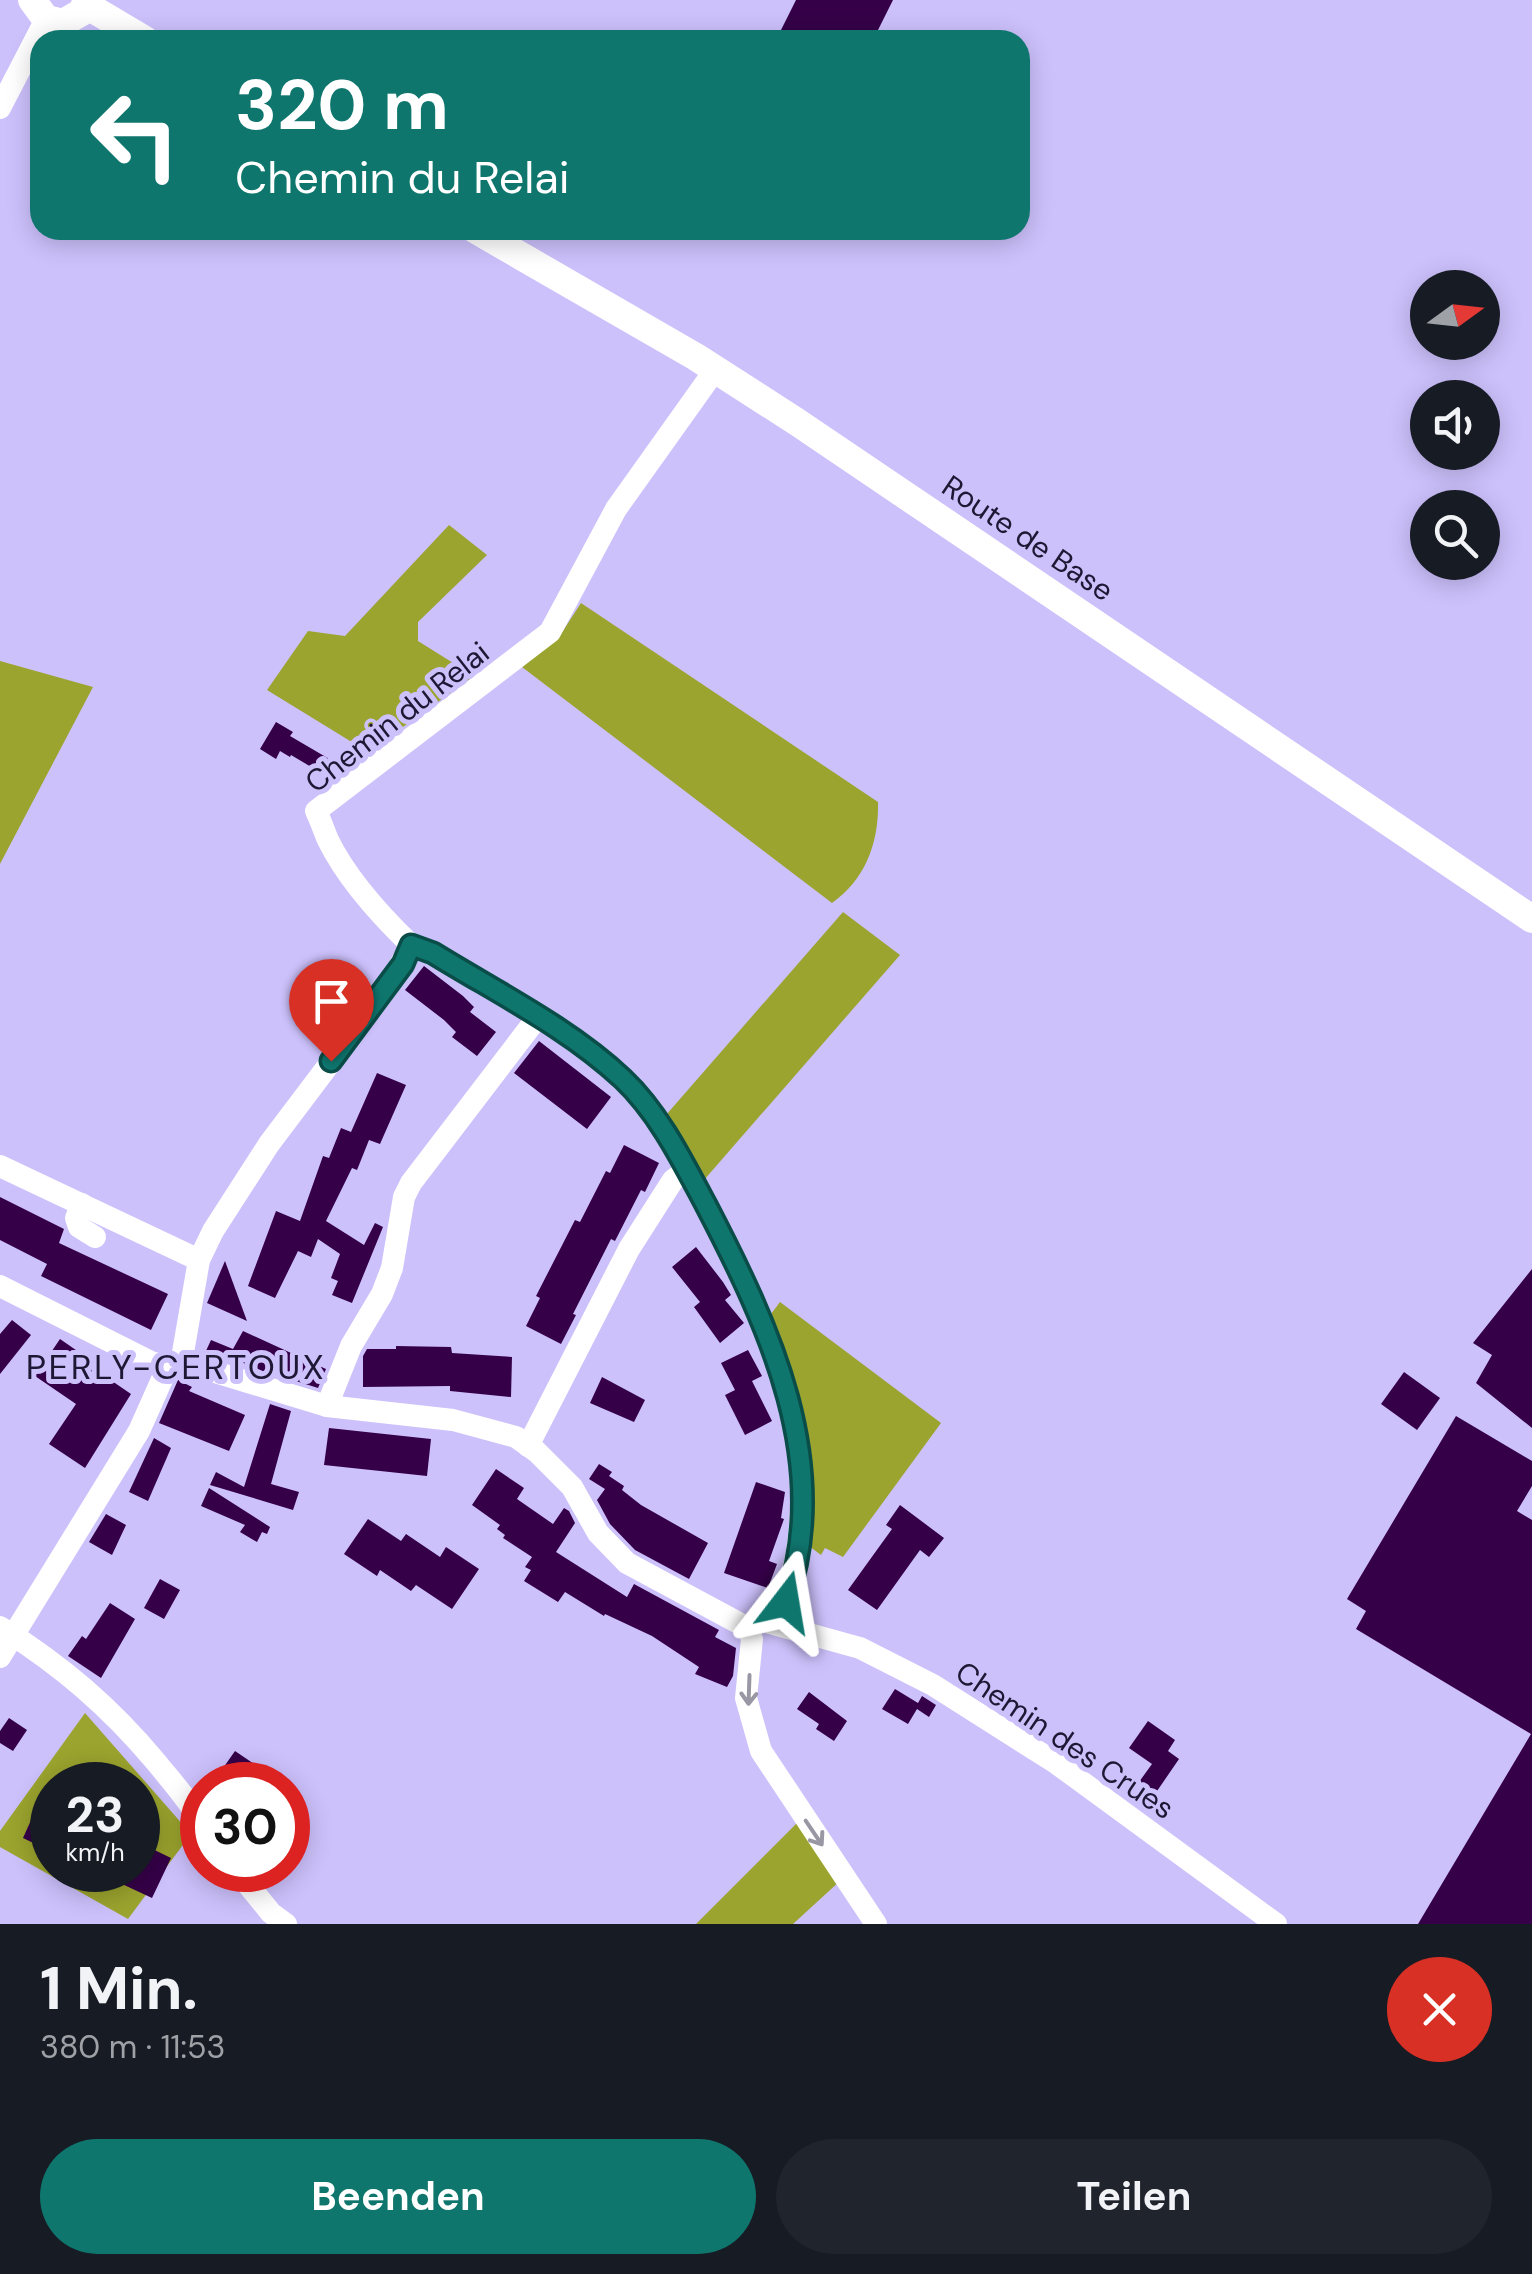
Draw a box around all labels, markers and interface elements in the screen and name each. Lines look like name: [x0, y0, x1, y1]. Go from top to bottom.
text: 320 m: [235, 60, 449, 151]
icon: left: [70, 70, 200, 200]
text: Chemin du Relai: [235, 148, 570, 207]
north arrow: [1410, 270, 1500, 360]
map controls: [1410, 270, 1500, 580]
button: sound: [1410, 380, 1500, 470]
street label: Route de Base: [935, 466, 1121, 610]
button: search: [1410, 490, 1500, 580]
street label: Chemin du Relai: [297, 633, 497, 801]
pin: [289, 959, 374, 1062]
icon: arrive: [304, 974, 359, 1029]
district label: PERLY-CERTOUX: [26, 1344, 326, 1390]
position arrow: [734, 1550, 838, 1654]
street label: Chemin des Crues: [948, 1652, 1182, 1828]
one-way arrow: [739, 1673, 758, 1706]
speed limit sign: 30: [180, 1762, 310, 1892]
text: 23: [66, 1782, 125, 1848]
one-way arrow: [803, 1818, 824, 1846]
text: km/h: [65, 1836, 125, 1869]
text: 1 Min.: [40, 1949, 198, 2028]
button: close: [1387, 1957, 1492, 2062]
text: 380 m · 11:53: [40, 2026, 226, 2068]
button: Beenden: [40, 2139, 756, 2254]
button: Teilen: [776, 2139, 1492, 2254]

